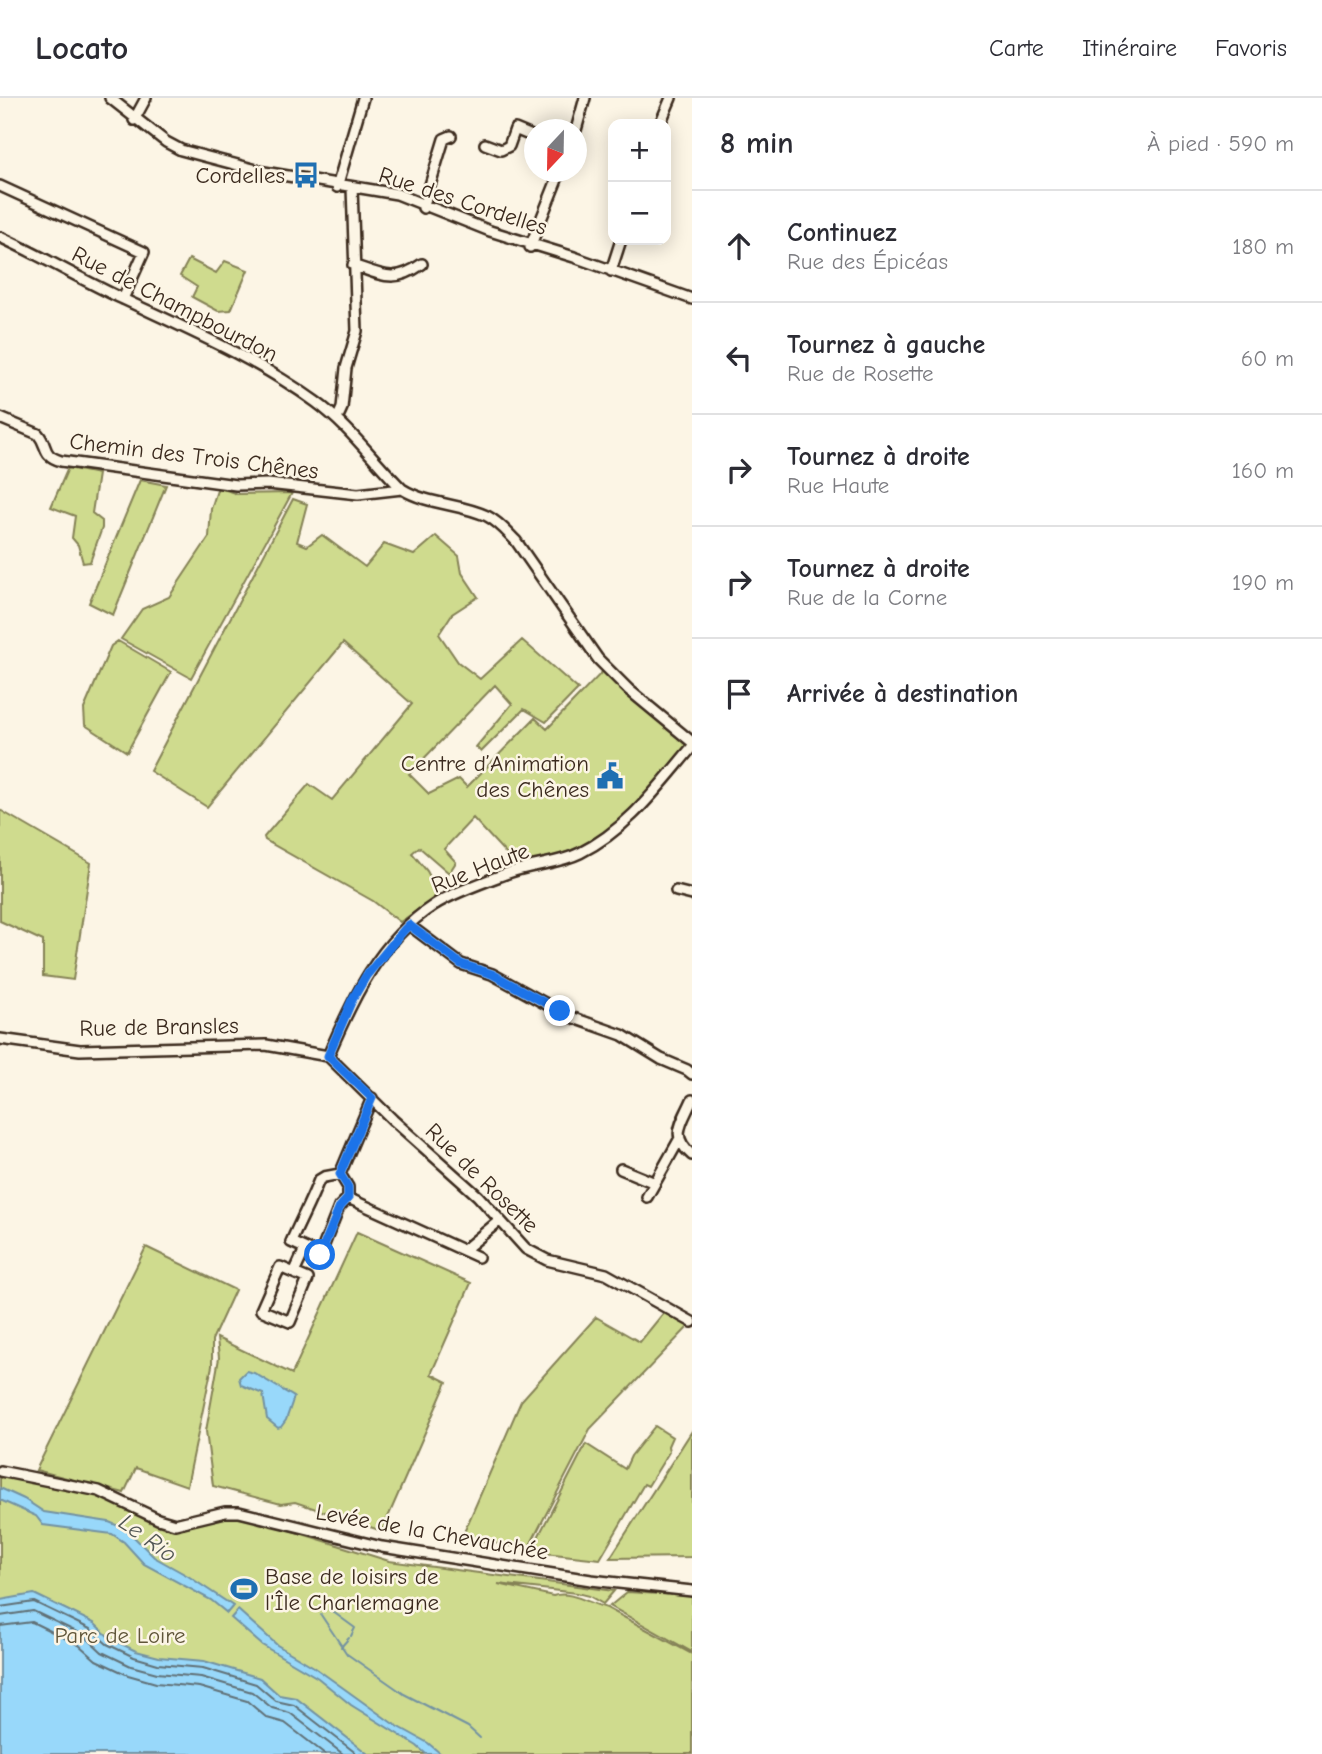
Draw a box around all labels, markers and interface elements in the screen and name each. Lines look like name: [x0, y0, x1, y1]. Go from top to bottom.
text: Locato: [35, 29, 128, 67]
text: Carte: [989, 34, 1044, 62]
text: Itinéraire: [1082, 34, 1177, 62]
text: Favoris: [1215, 34, 1287, 62]
north arrow: [524, 119, 587, 182]
map controls: [608, 119, 671, 245]
button: +: [608, 119, 671, 182]
text: 8 min: [720, 126, 794, 161]
text: À pied · 590 m: [1147, 130, 1294, 157]
bus stop icon: Cordelles: [291, 160, 321, 190]
street label: Rue des Cordelles: [375, 161, 551, 241]
place label: Cordelles: [195, 162, 285, 189]
button: −: [608, 182, 671, 245]
text: Continuez: [787, 218, 897, 248]
icon: ahead: [720, 227, 758, 265]
text: 180 m: [1232, 233, 1294, 260]
street label: Rue de Champbourdon: [68, 240, 282, 368]
text: Rue des Épicéas: [787, 248, 948, 275]
text: Tournez à gauche: [787, 330, 985, 360]
icon: left: [720, 339, 758, 377]
text: 60 m: [1241, 345, 1294, 372]
text: Rue de Rosette: [787, 360, 934, 387]
street label: Chemin des Trois Chênes: [68, 427, 320, 485]
text: Tournez à droite: [787, 442, 970, 472]
icon: right: [720, 451, 758, 489]
text: 160 m: [1232, 457, 1294, 484]
text: Rue Haute: [787, 472, 889, 499]
text: Tournez à droite: [787, 554, 970, 584]
icon: right: [720, 563, 758, 601]
text: 190 m: [1232, 569, 1294, 596]
text: Rue de la Corne: [787, 584, 947, 611]
icon: arrive: [720, 675, 758, 713]
text: Arrivée à destination: [787, 679, 1018, 709]
place label: Centre d’Animation des Chênes: [401, 750, 589, 803]
public building icon: Centre d’Animation des Chênes: [595, 761, 625, 791]
street label: Rue Haute: [427, 837, 533, 899]
route end: [544, 995, 575, 1026]
street label: Rue de Bransles: [79, 1012, 239, 1042]
street label: Rue de Rosette: [420, 1117, 544, 1239]
route start: [304, 1239, 335, 1270]
street label: Levée de la Chevauchée: [314, 1498, 550, 1566]
water label: Le Rio: [114, 1508, 182, 1568]
place label: Base de loisirs de l'Île Charlemagne: [265, 1563, 439, 1616]
sports icon: Base de loisirs de l'Île Charlemagne: [229, 1574, 259, 1604]
park label: Parc de Loire: [54, 1622, 186, 1649]

